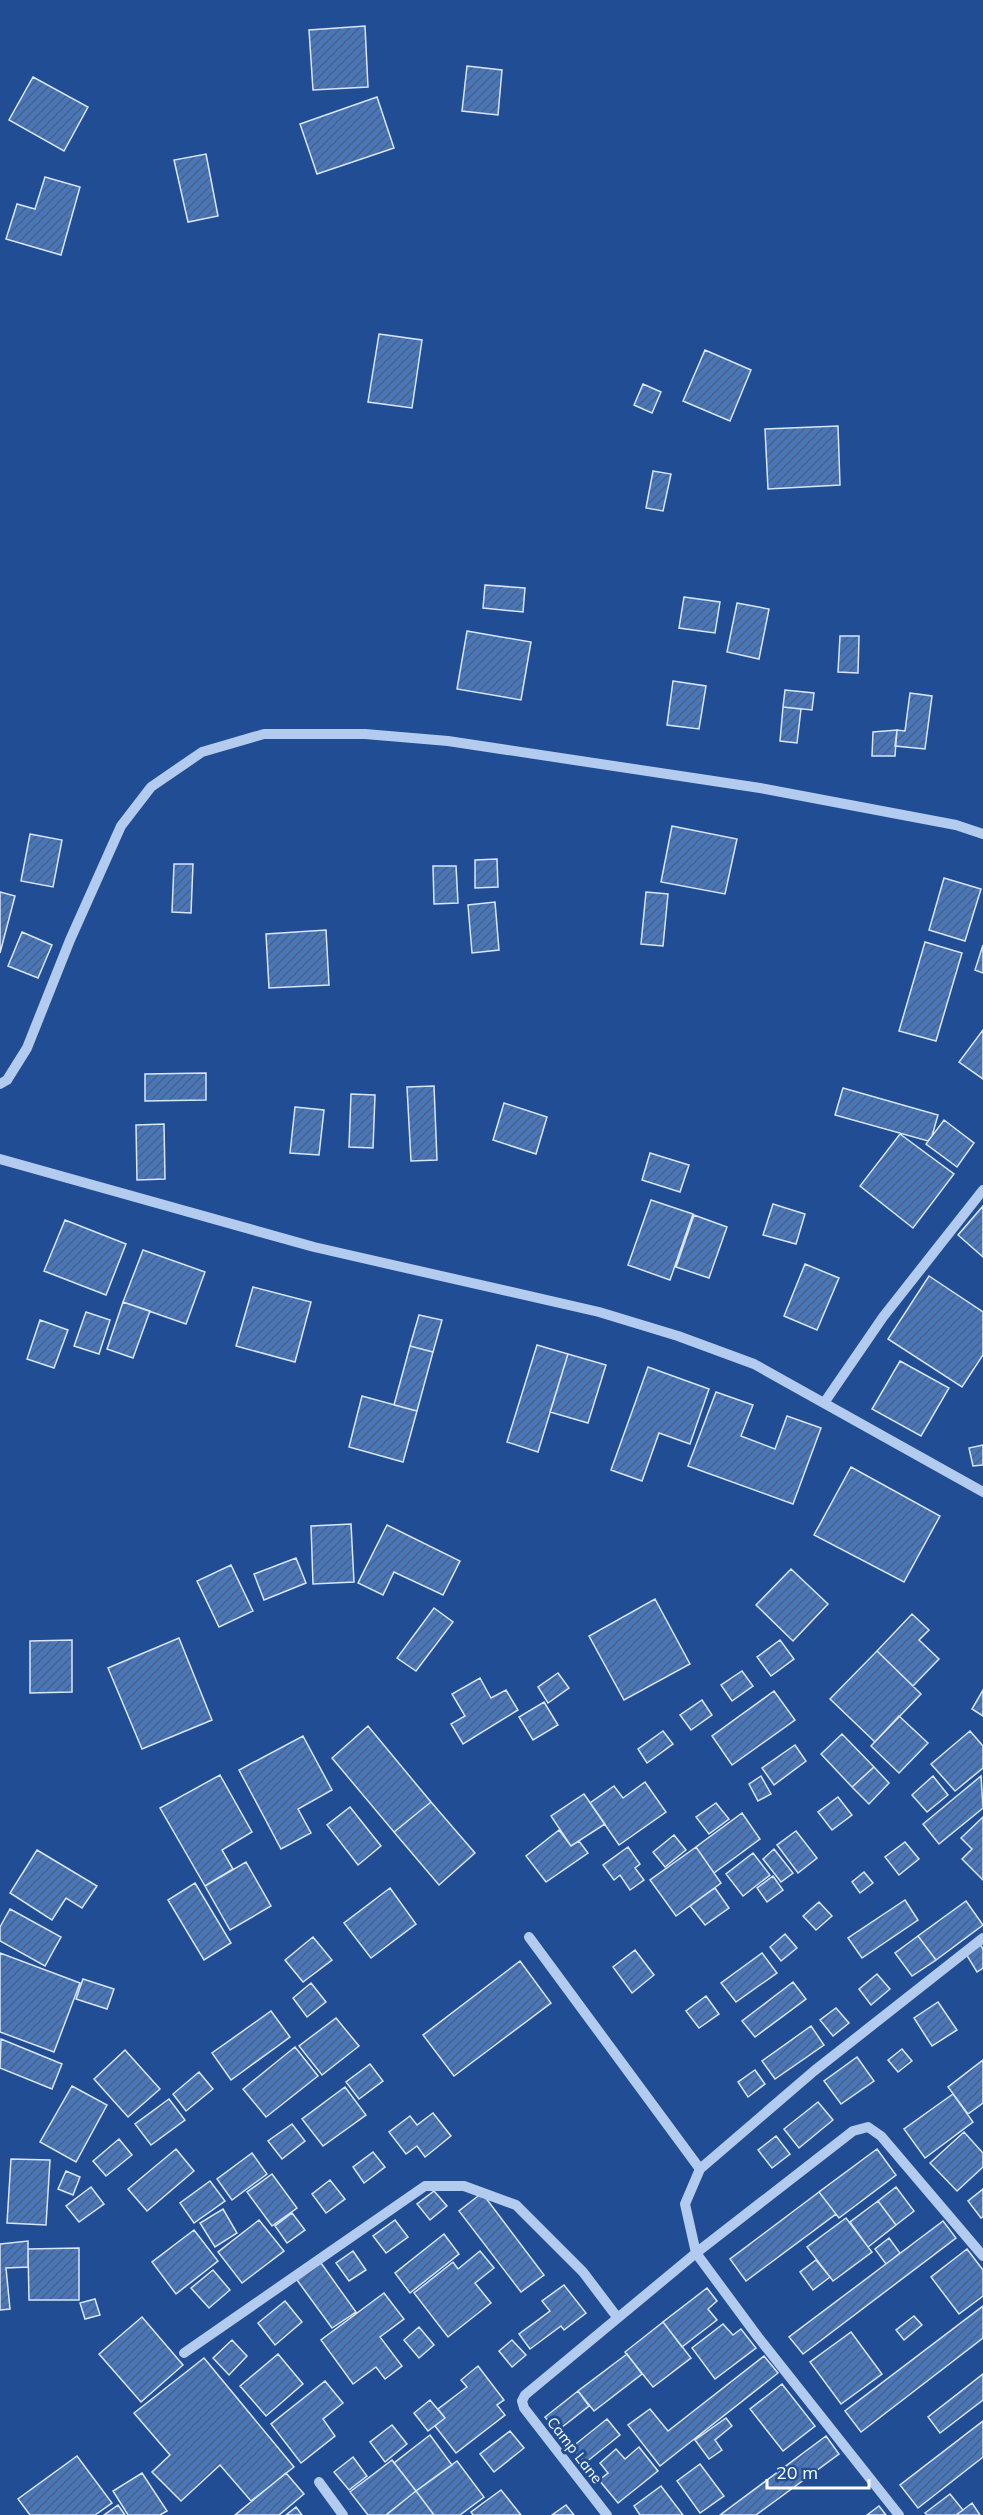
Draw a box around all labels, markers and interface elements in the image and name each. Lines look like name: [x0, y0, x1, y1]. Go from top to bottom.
street label: Camp Lane: [543, 2413, 607, 2487]
scale bar: [767, 2452, 869, 2490]
text: 20 m: [776, 2461, 818, 2484]

